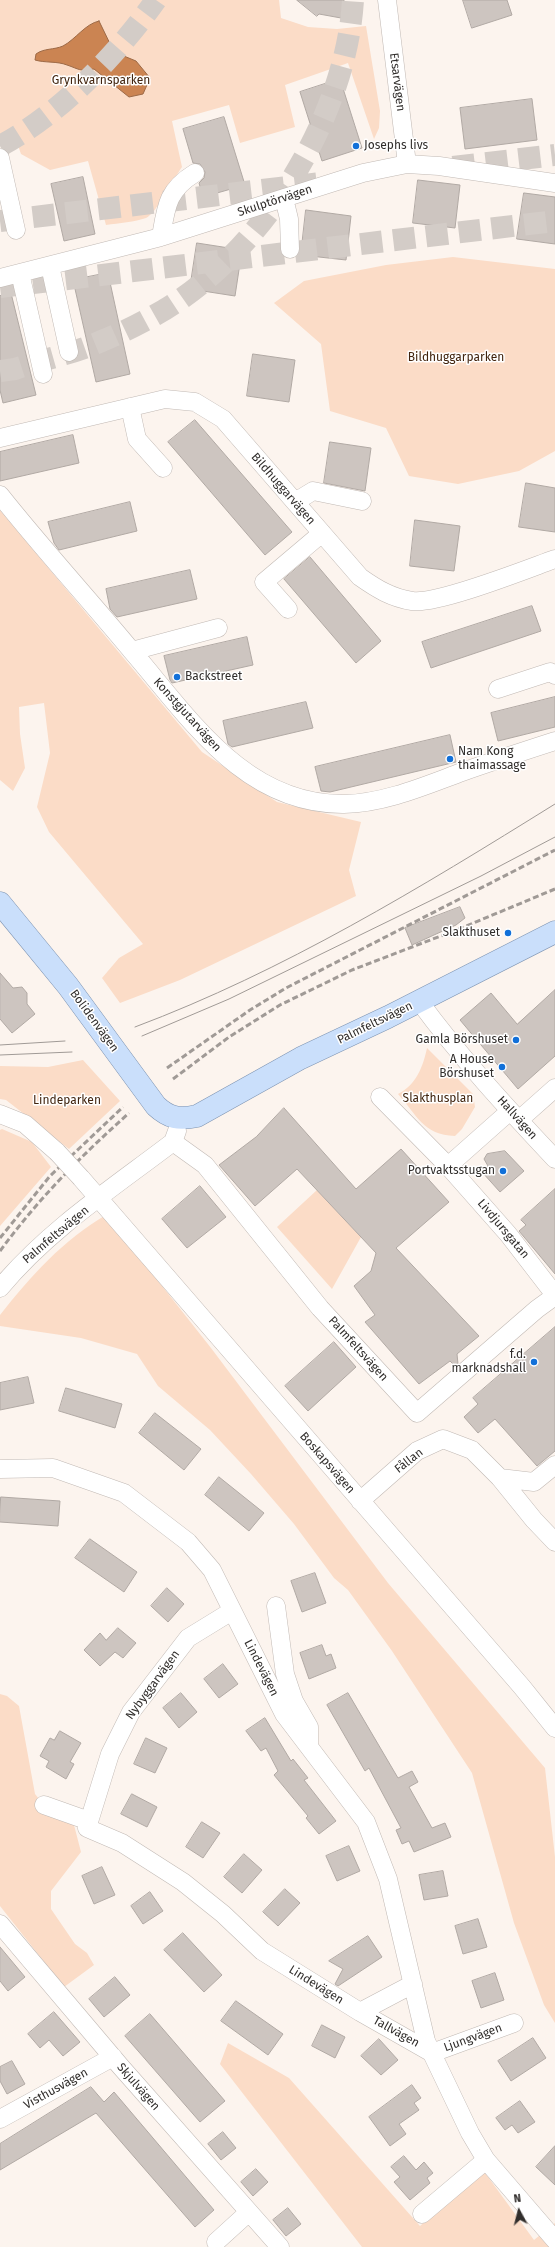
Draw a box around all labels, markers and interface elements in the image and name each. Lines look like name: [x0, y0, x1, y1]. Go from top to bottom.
street label: Etsarvägen: [386, 52, 408, 112]
park label: Grynkvarnsparken: [52, 74, 150, 88]
place label: Josephs livs: [364, 139, 428, 153]
marker: Josephs livs: [351, 141, 361, 151]
street label: Skulptörvägen: [236, 182, 314, 220]
park label: Bildhuggarparken: [408, 351, 504, 365]
street label: Bildhuggarvägen: [248, 450, 318, 528]
place label: Backstreet: [185, 670, 242, 684]
marker: Backstreet: [172, 672, 182, 682]
street label: Konstgjutarvägen: [150, 675, 224, 755]
place label: Nam Kong thaimassage: [458, 745, 526, 773]
marker: Nam Kong thaimassage: [445, 754, 455, 764]
place label: Slakthuset: [443, 926, 500, 940]
marker: Slakthuset: [503, 928, 513, 938]
street label: Bolidenvägen: [67, 987, 121, 1055]
street label: Palmfeltsvägen: [335, 999, 415, 1047]
place label: Gamla Börshuset: [416, 1033, 508, 1047]
marker: Gamla Börshuset: [511, 1035, 521, 1045]
place label: A House Börshuset: [439, 1053, 494, 1081]
marker: A House Börshuset: [497, 1062, 507, 1072]
park label: Slakthusplan: [403, 1092, 473, 1106]
street label: Hallvägen: [494, 1093, 540, 1143]
park label: Lindeparken: [33, 1094, 101, 1108]
place label: Portvaktsstugan: [408, 1164, 495, 1178]
marker: Portvaktsstugan: [498, 1166, 508, 1176]
street label: Livdjursgatan: [474, 1196, 532, 1262]
street label: Palmfeltsvägen: [20, 1203, 92, 1267]
street label: Palmfeltsvägen: [325, 1314, 391, 1384]
place label: f.d. marknadshall: [452, 1348, 526, 1376]
marker: f.d. marknadshall: [529, 1357, 539, 1367]
street label: Boskapsvägen: [296, 1429, 358, 1497]
street label: Fållan: [392, 1445, 426, 1477]
street label: Lindevägen: [241, 1637, 281, 1699]
street label: Nybyggarvägen: [123, 1648, 183, 1722]
street label: Lindevägen: [286, 1963, 346, 2007]
street label: Tallvägen: [370, 2013, 422, 2051]
street label: Ljungvägen: [442, 2021, 504, 2055]
street label: Skjulvägen: [113, 2060, 163, 2114]
street label: Visthusvägen: [21, 2065, 91, 2113]
north arrow: [499, 2191, 539, 2231]
text: N: [513, 2192, 522, 2205]

